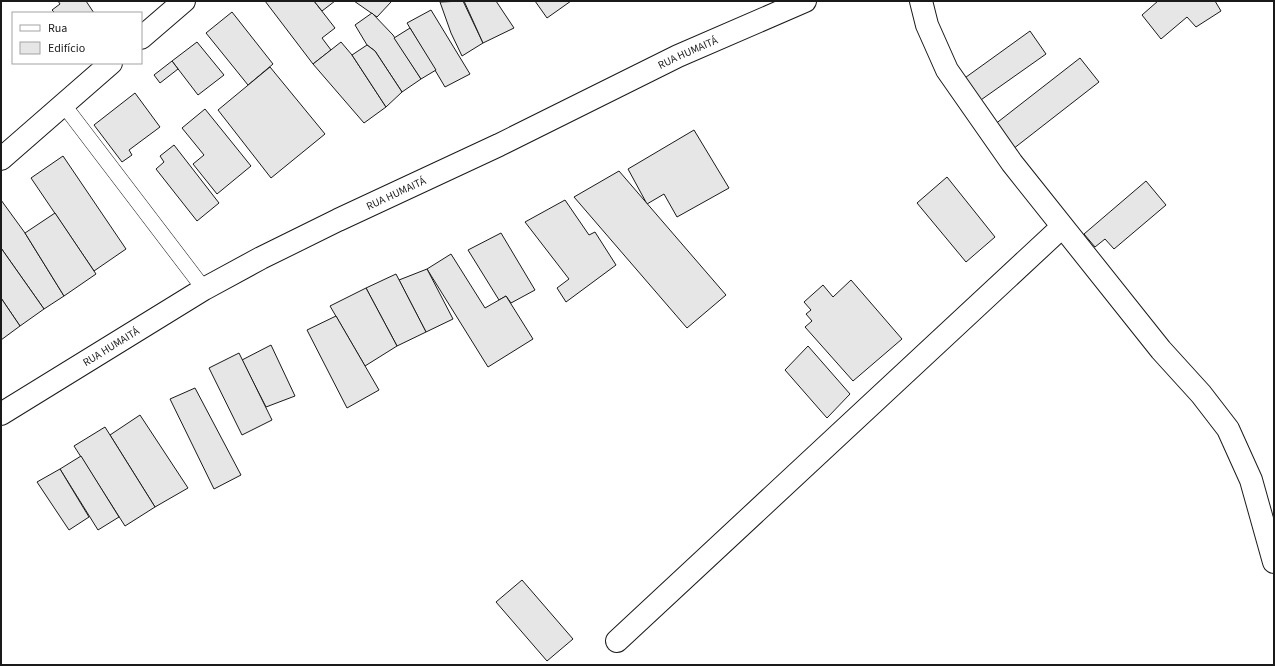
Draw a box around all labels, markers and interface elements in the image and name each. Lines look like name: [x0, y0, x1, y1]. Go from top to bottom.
legend: [12, 12, 142, 64]
text: Rua: [48, 20, 67, 37]
street label: RUA HUMAITÁ: [655, 33, 720, 73]
text: Edifício: [48, 40, 85, 57]
street label: RUA HUMAITÁ: [364, 173, 428, 214]
street label: RUA HUMAITÁ: [80, 324, 142, 370]

